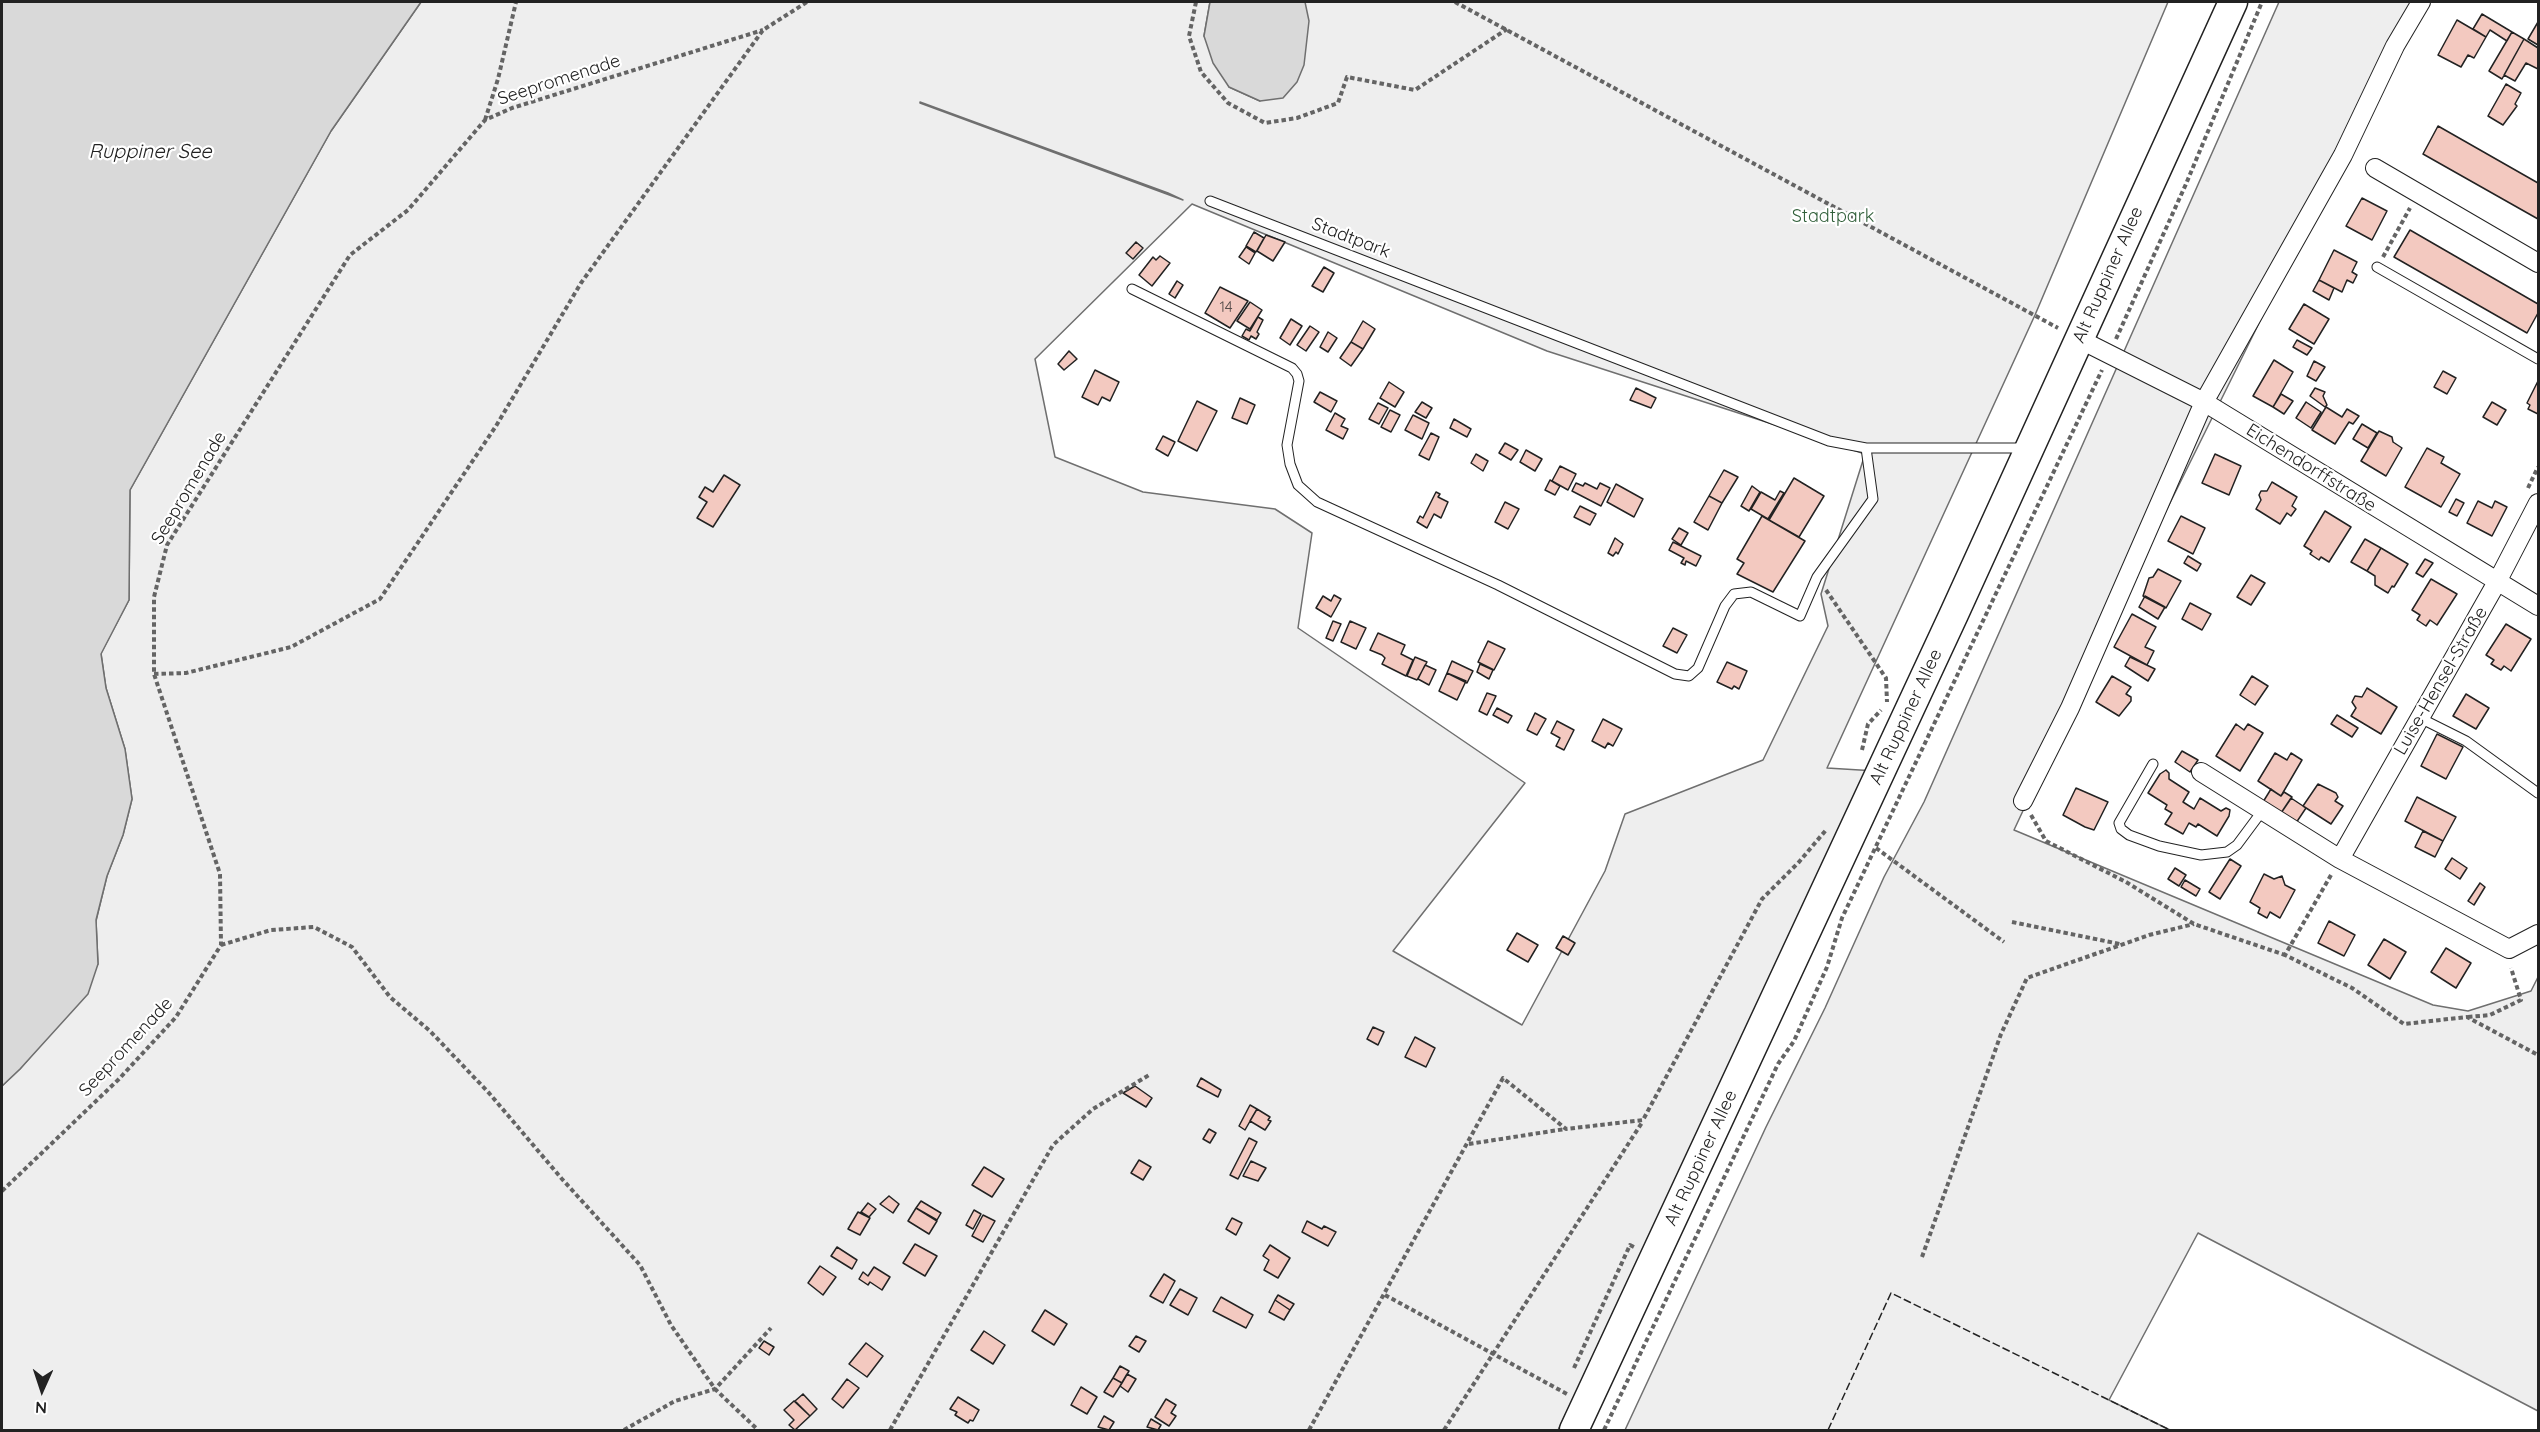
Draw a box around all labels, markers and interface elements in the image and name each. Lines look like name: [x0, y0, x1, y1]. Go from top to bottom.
street label: Seepromenade: [495, 50, 623, 110]
water label: Ruppiner See: [89, 140, 211, 164]
street label: Alt Ruppiner Allee: [2068, 203, 2148, 347]
park label: Stadtpark: [1792, 206, 1874, 228]
street label: Stadtpark: [1309, 213, 1393, 263]
house number: 14: [1219, 298, 1233, 316]
street label: Eichendorffstraße: [2242, 419, 2380, 517]
street label: Seepromenade: [147, 428, 231, 548]
street label: Luise-Hensel-Straße: [2390, 603, 2492, 759]
street label: Alt Ruppiner Allee: [1865, 646, 1947, 788]
street label: Seepromenade: [75, 993, 177, 1101]
street label: Alt Ruppiner Allee: [1660, 1087, 1742, 1229]
north arrow: [12, 1360, 72, 1420]
text: N: [35, 1398, 47, 1418]

